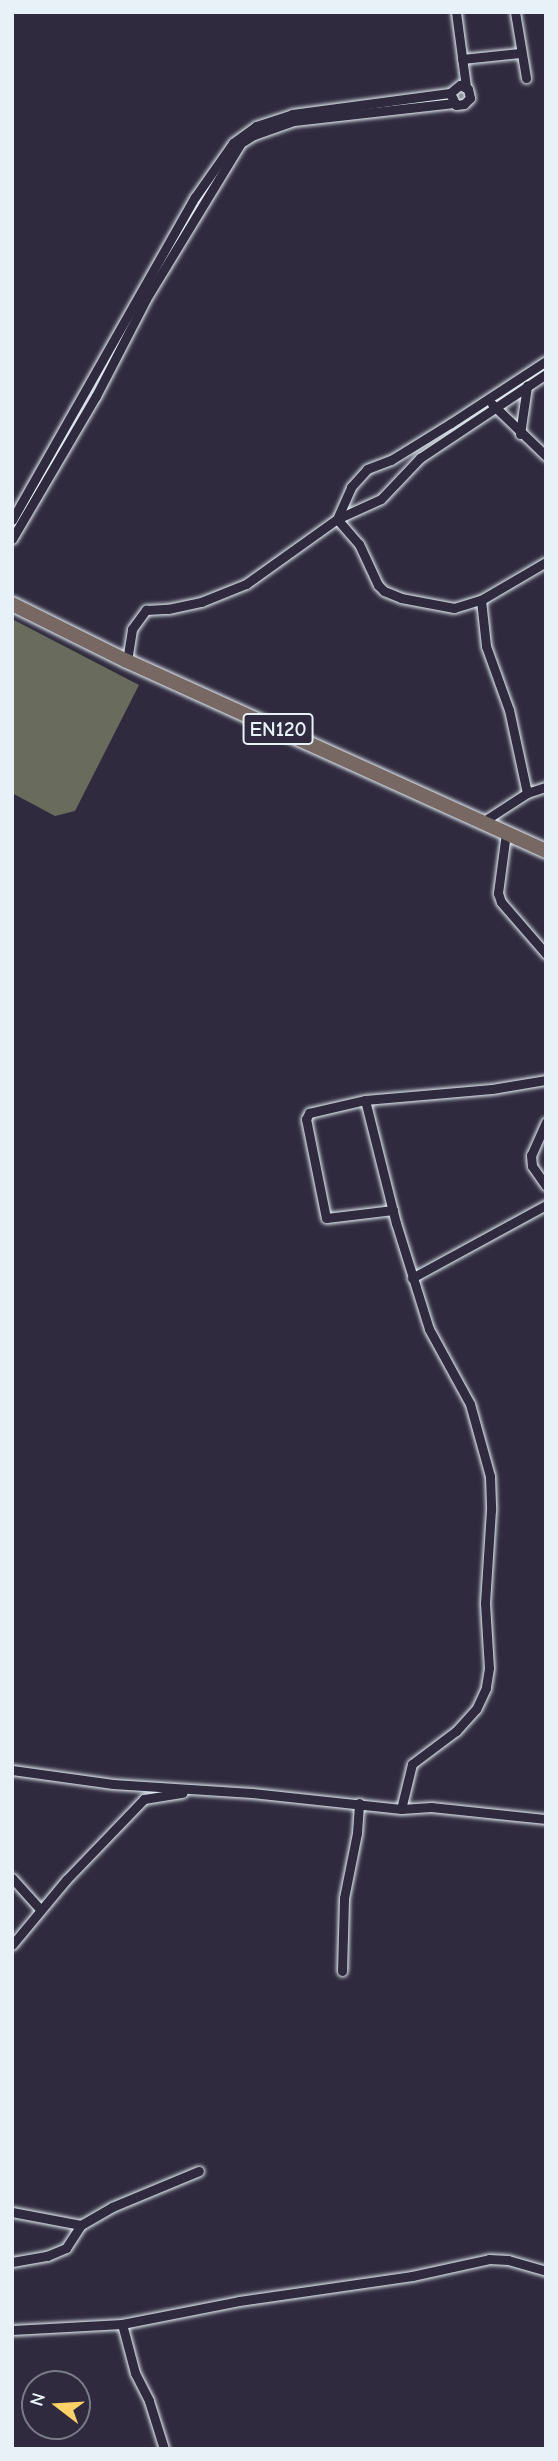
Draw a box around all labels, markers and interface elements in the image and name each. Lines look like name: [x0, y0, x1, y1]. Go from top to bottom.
road number: EN120: [241, 712, 315, 746]
north arrow: [21, 2370, 91, 2440]
text: N: [25, 2390, 50, 2409]

